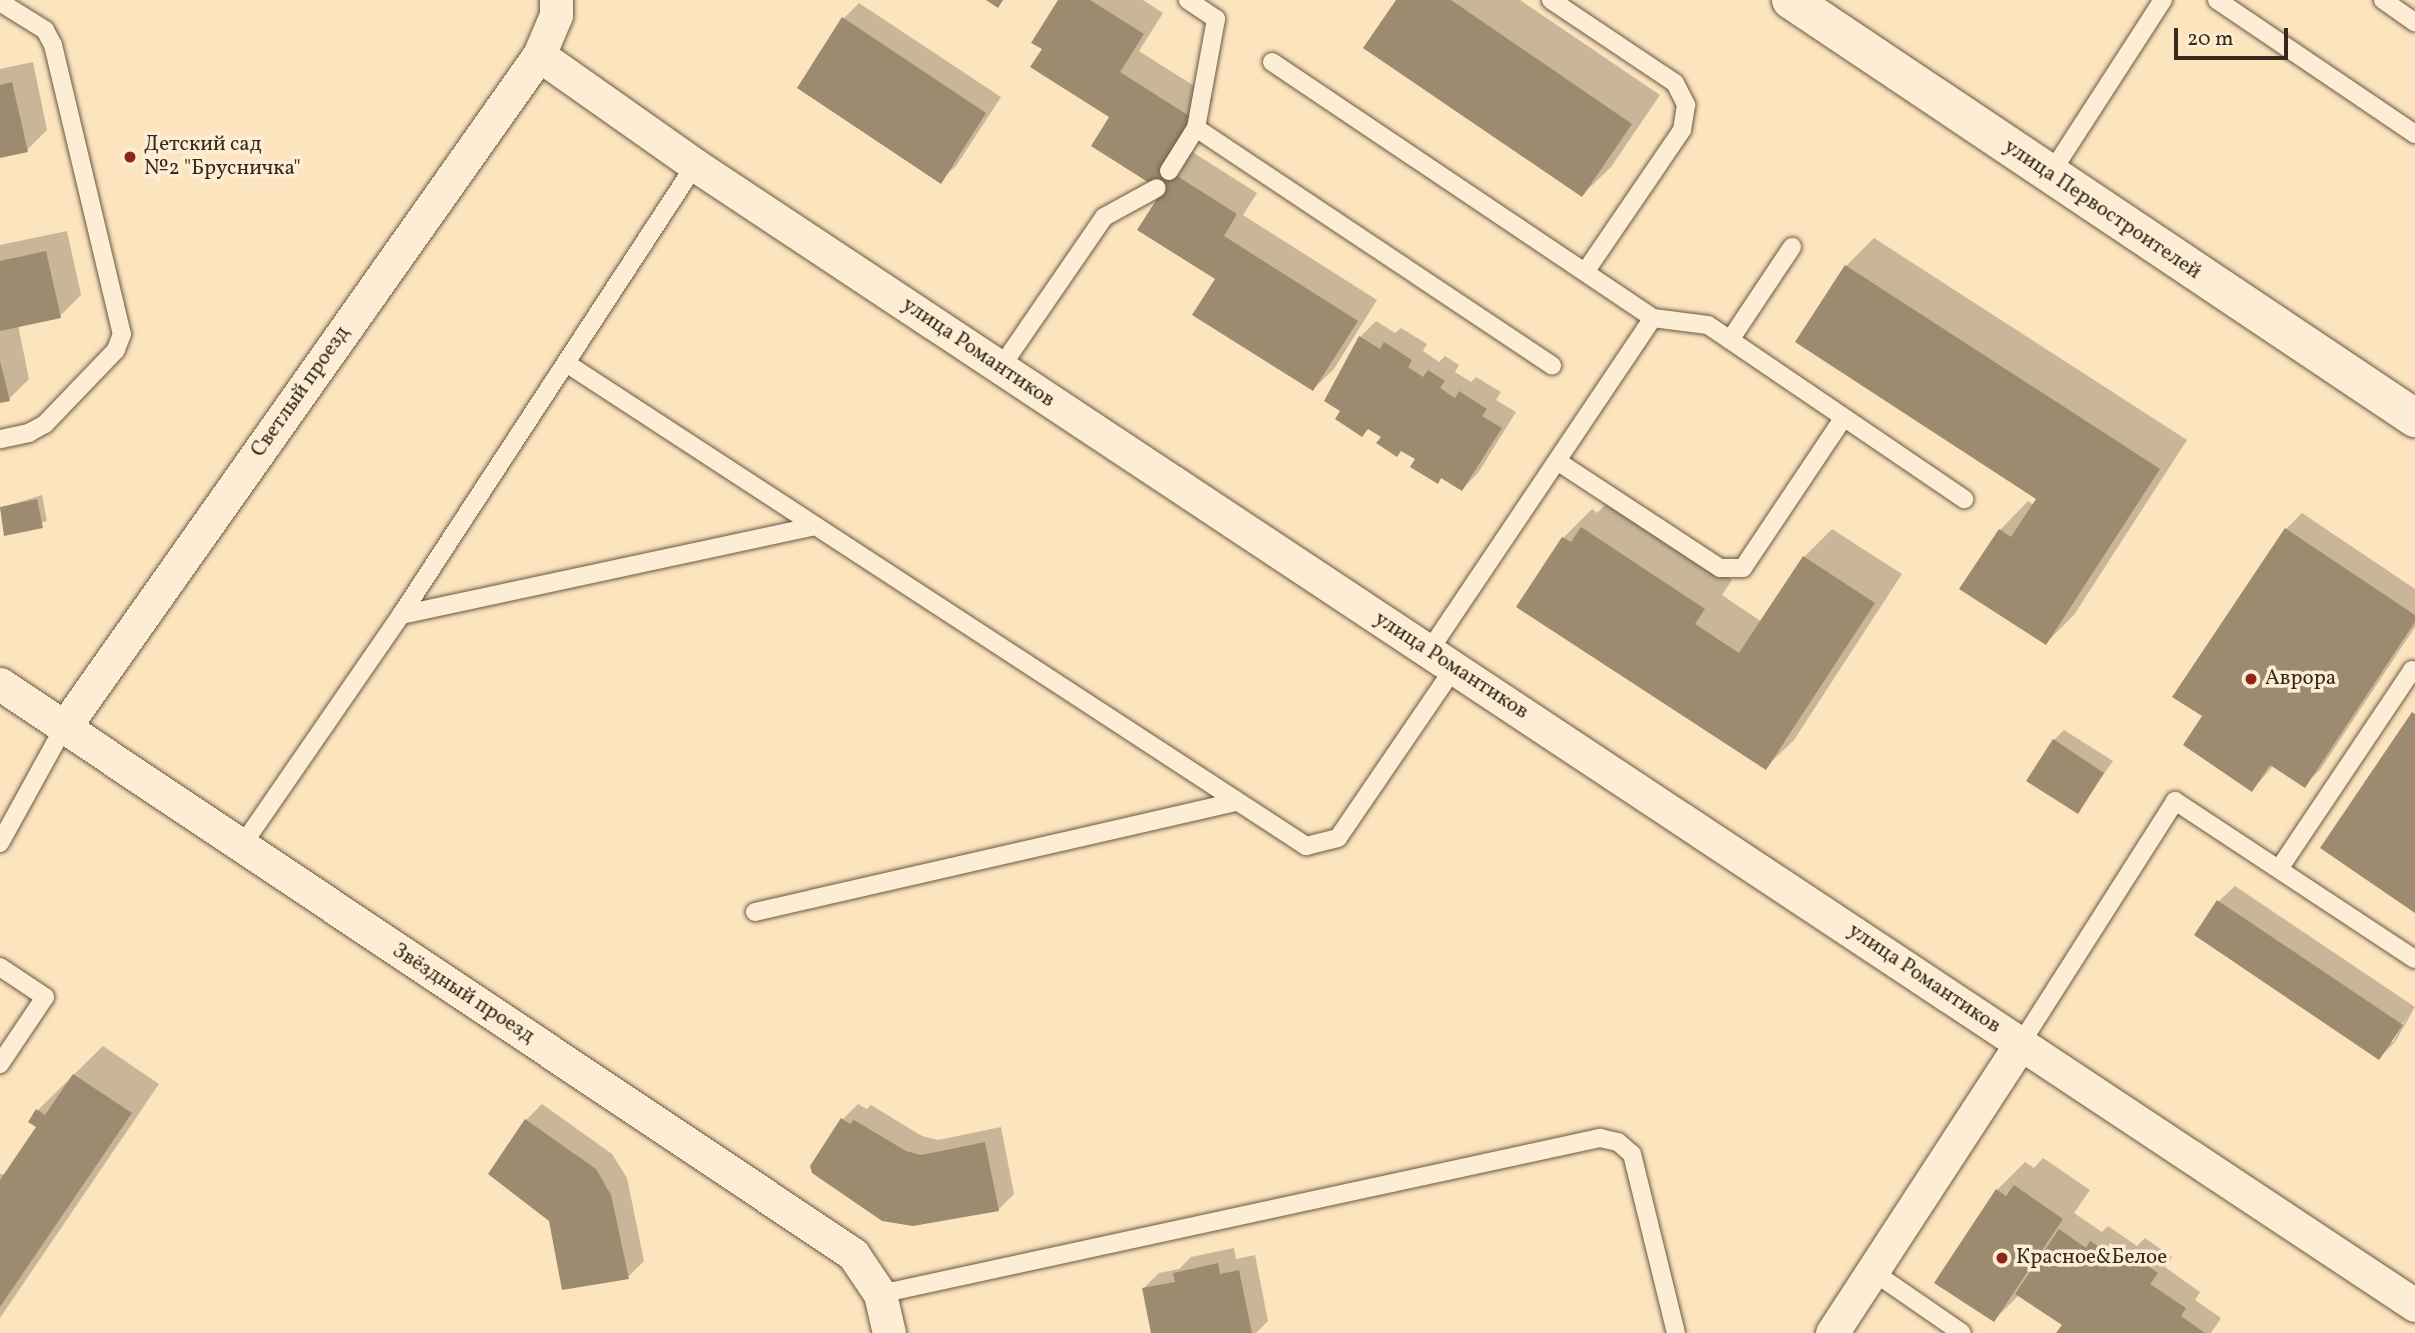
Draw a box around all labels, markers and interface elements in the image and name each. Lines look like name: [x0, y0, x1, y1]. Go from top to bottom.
scale bar: [2177, 14, 2291, 58]
text: 20 m: [2187, 25, 2233, 54]
place label: Детский сад №2 "Брусничка": [144, 132, 301, 182]
street label: улица Первостроителей: [1999, 135, 2205, 285]
marker: Детский сад №2 "Брусничка": [122, 149, 138, 165]
street label: улица Романтиков: [897, 293, 1059, 413]
street label: Светлый проезд: [246, 322, 356, 462]
street label: улица Романтиков: [1369, 607, 1533, 725]
place label: Аврора: [2265, 666, 2336, 692]
marker: Аврора: [2243, 671, 2259, 687]
street label: улица Романтиков: [1843, 919, 2005, 1039]
street label: Звёздный проезд: [387, 939, 539, 1049]
place label: Красное&Белое: [2016, 1245, 2167, 1271]
marker: Красное&Белое: [1994, 1250, 2010, 1266]

